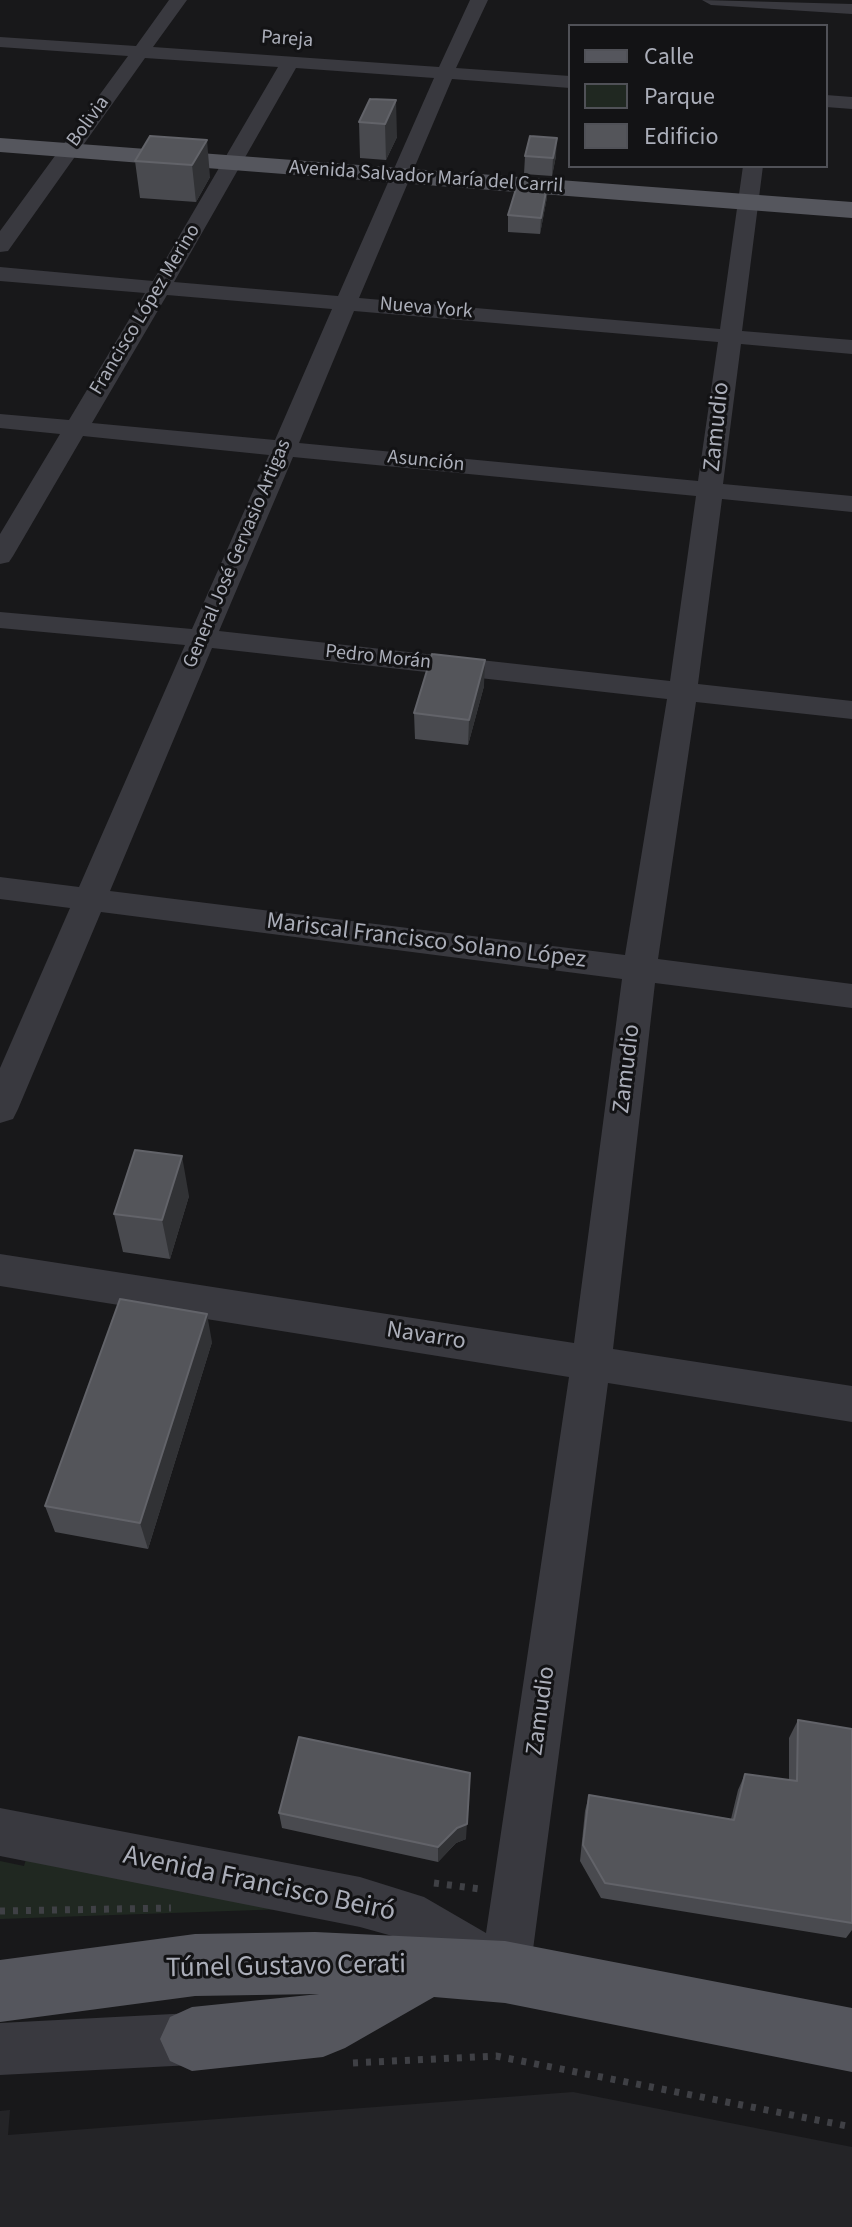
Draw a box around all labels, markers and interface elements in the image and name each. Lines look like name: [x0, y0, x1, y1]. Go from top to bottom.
legend: [568, 24, 828, 168]
street label: Pareja: [260, 26, 314, 54]
text: Calle: [644, 39, 694, 74]
text: Parque: [644, 79, 715, 114]
street label: Bolivia: [63, 92, 115, 152]
text: Edificio: [644, 119, 718, 154]
street label: Avenida Salvador María del Carril: [288, 156, 564, 200]
street label: Francisco López Merino: [86, 220, 206, 400]
street label: Nueva York: [379, 293, 473, 325]
street label: Zamudio: [699, 381, 737, 473]
street label: General José Gervasio Artigas: [179, 436, 297, 672]
street label: Asunción: [386, 446, 466, 478]
street label: Pedro Morán: [324, 641, 432, 675]
street label: Mariscal Francisco Solano López: [265, 908, 587, 976]
street label: Zamudio: [608, 1023, 648, 1115]
street label: Navarro: [384, 1317, 468, 1357]
street label: Zamudio: [521, 1665, 563, 1757]
street label: Avenida Francisco Beiró: [120, 1840, 398, 1930]
street label: Túnel Gustavo Cerati: [166, 1949, 406, 1987]

